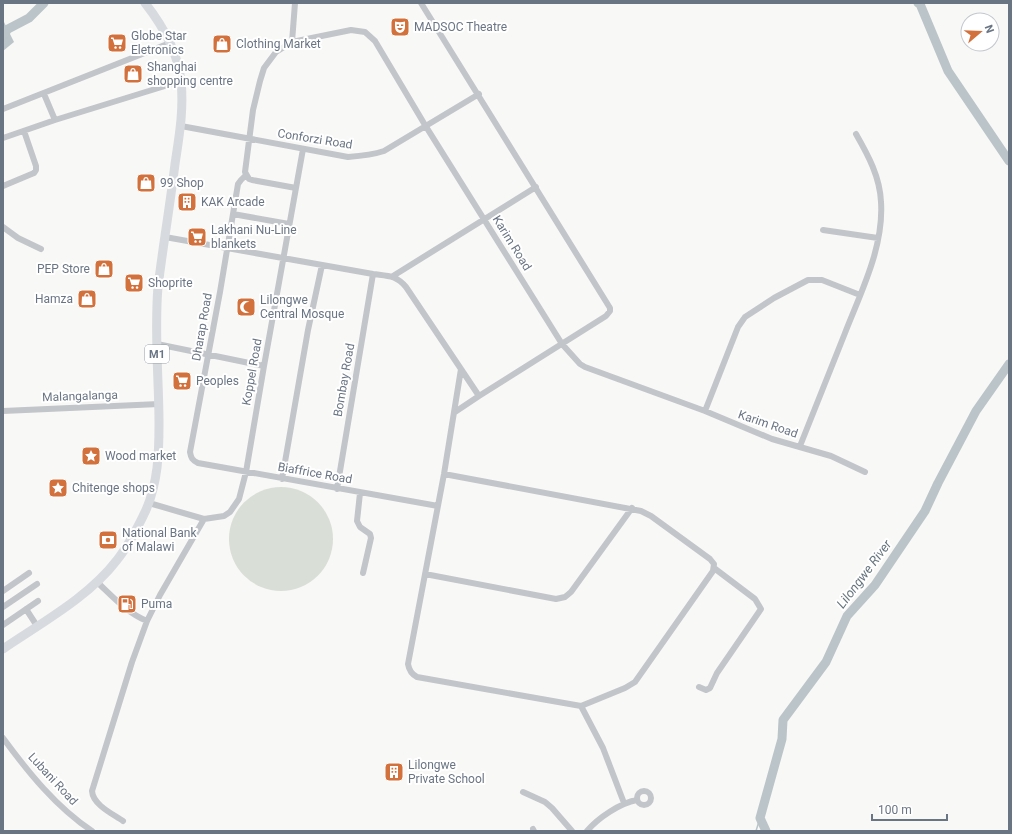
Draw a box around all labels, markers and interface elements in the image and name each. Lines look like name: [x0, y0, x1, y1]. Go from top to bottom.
north arrow: [960, 12, 1000, 52]
theatre icon: MADSOC Theatre: [389, 16, 411, 38]
place label: MADSOC Theatre: [414, 20, 507, 34]
text: N: [982, 23, 996, 35]
place label: Globe Star Eletronics: [131, 29, 187, 57]
supermarket icon: Globe Star Eletronics: [106, 32, 128, 54]
shop icon: Clothing Market: [211, 33, 233, 55]
place label: Clothing Market: [236, 37, 321, 51]
place label: Shanghai shopping centre: [147, 60, 233, 88]
shop icon: Shanghai shopping centre: [122, 63, 144, 85]
street label: Conforzi Road: [276, 126, 354, 152]
shop icon: 99 Shop: [135, 172, 157, 194]
place label: 99 Shop: [160, 176, 204, 190]
building icon: KAK Arcade: [176, 191, 198, 213]
place label: KAK Arcade: [201, 195, 265, 209]
street label: Karim Road: [490, 213, 534, 273]
place label: Lakhani Nu-Line blankets: [211, 223, 297, 251]
supermarket icon: Lakhani Nu-Line blankets: [186, 226, 208, 248]
shop icon: PEP Store: [93, 258, 115, 280]
place label: PEP Store: [37, 262, 90, 276]
supermarket icon: Shoprite: [123, 272, 145, 294]
place label: Shoprite: [148, 276, 193, 290]
shop icon: Hamza: [76, 288, 98, 310]
place label: Hamza: [35, 292, 73, 306]
street label: Dharap Road: [189, 292, 215, 362]
place label: Lilongwe Central Mosque: [260, 293, 344, 321]
mosque icon: Lilongwe Central Mosque: [235, 296, 257, 318]
street label: Koppel Road: [239, 338, 265, 406]
street label: Bombay Road: [331, 342, 357, 418]
road number: M1: [145, 345, 169, 363]
supermarket icon: Peoples: [171, 370, 193, 392]
place label: Peoples: [196, 374, 239, 388]
street label: Malangalanga: [42, 388, 118, 404]
street label: Karim Road: [736, 407, 800, 441]
place icon: Wood market: [80, 445, 102, 467]
place label: Wood market: [105, 449, 176, 463]
street label: Biaffrice Road: [277, 460, 353, 486]
place icon: Chitenge shops: [47, 477, 69, 499]
place label: Chitenge shops: [72, 481, 155, 495]
place label: National Bank of Malawi: [122, 526, 197, 554]
bank icon: National Bank of Malawi: [97, 529, 119, 551]
water label: Lilongwe River: [834, 536, 895, 611]
fuel station icon: Puma: [116, 593, 138, 615]
place label: Puma: [141, 597, 172, 611]
street label: Lubani Road: [25, 750, 81, 808]
place label: Lilongwe Private School: [408, 758, 485, 786]
building icon: Lilongwe Private School: [383, 761, 405, 783]
scale bar: [872, 796, 947, 822]
text: 100 m: [878, 803, 912, 817]

